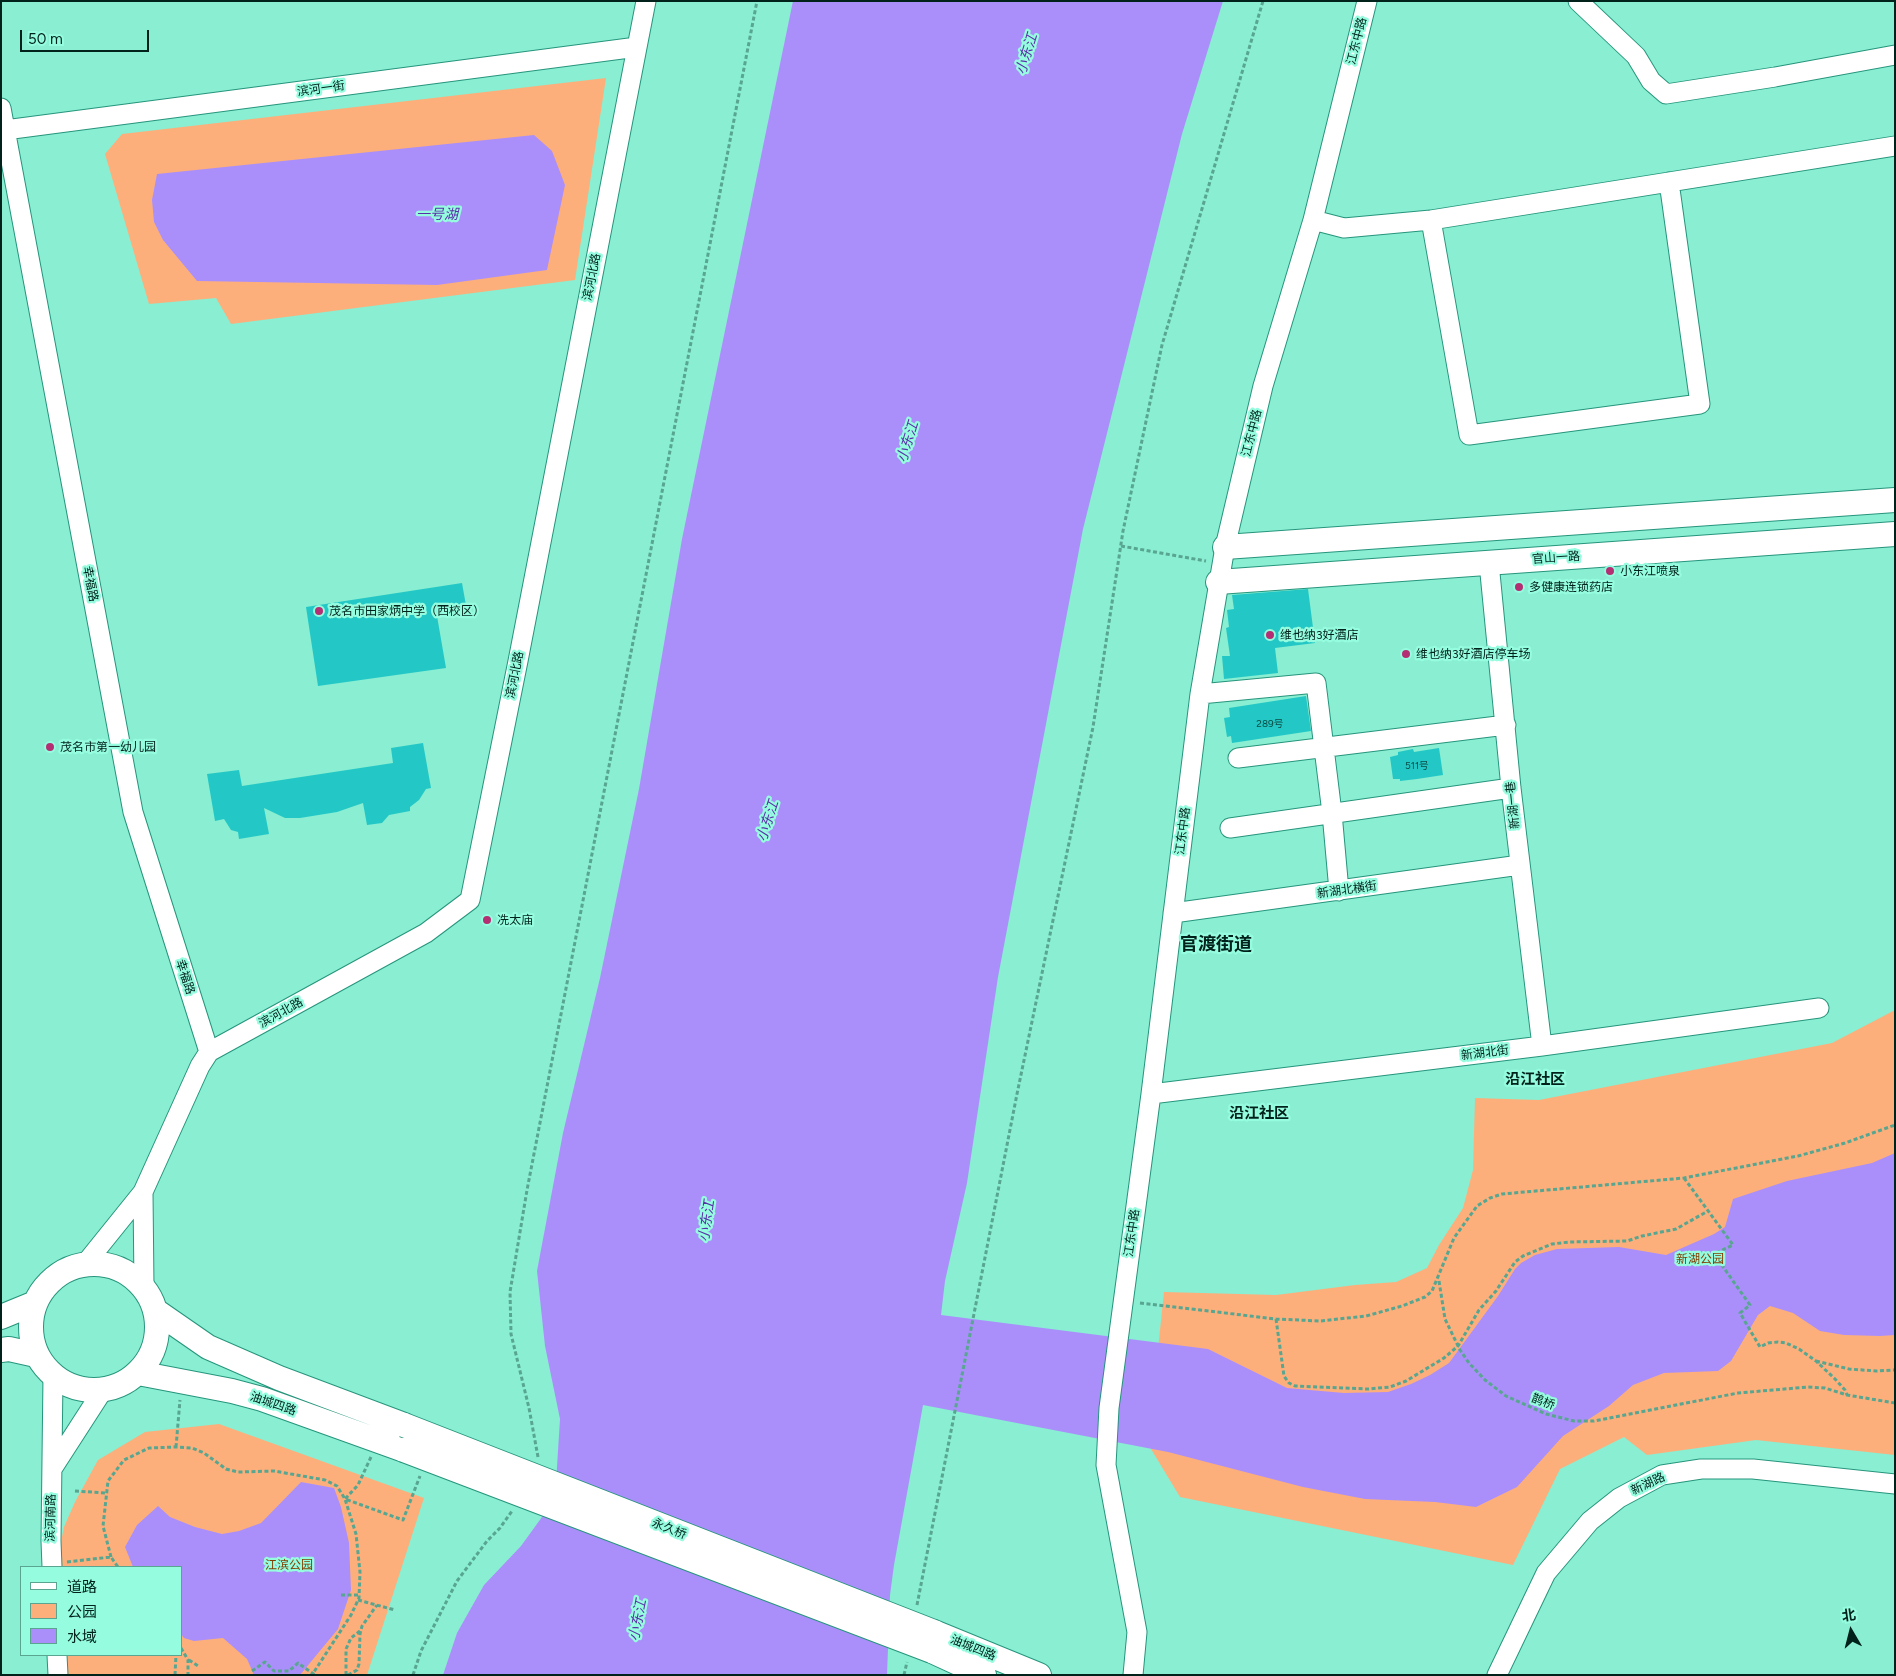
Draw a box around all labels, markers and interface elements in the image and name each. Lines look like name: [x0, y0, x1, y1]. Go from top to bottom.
street label: 江东中路: [1344, 16, 1370, 66]
scale bar: [22, 20, 151, 52]
text: 50 m: [28, 30, 63, 48]
water label: 小东江: [1013, 31, 1041, 77]
street label: 滨河一街: [296, 79, 346, 99]
water label: 一号湖: [416, 207, 458, 223]
street label: 滨河北路: [580, 252, 604, 302]
street label: 江东中路: [1239, 408, 1265, 458]
water label: 小东江: [894, 419, 922, 465]
street label: 官山一路: [1532, 549, 1580, 567]
place label: 小东江喷泉: [1620, 564, 1680, 578]
street label: 幸福路: [79, 565, 101, 603]
marker: 小东江喷泉: [1604, 565, 1616, 577]
place label: 多健康连锁药店: [1529, 580, 1613, 594]
marker: 多健康连锁药店: [1513, 581, 1525, 593]
place label: 茂名市田家炳中学（西校区）: [329, 604, 485, 618]
marker: 茂名市田家炳中学（西校区）: [313, 605, 325, 617]
place label: 维也纳3好酒店: [1280, 628, 1359, 642]
marker: 维也纳3好酒店: [1264, 629, 1276, 641]
place label: 维也纳3好酒店停车场: [1416, 647, 1531, 661]
marker: 维也纳3好酒店停车场: [1400, 648, 1412, 660]
street label: 滨河北路: [503, 650, 527, 700]
house number: 289号: [1256, 718, 1284, 730]
place label: 茂名市第一幼儿园: [60, 740, 156, 754]
marker: 茂名市第一幼儿园: [44, 741, 56, 753]
house number: 511号: [1405, 760, 1429, 772]
street label: 新湖一巷: [1503, 780, 1523, 830]
water label: 小东江: [754, 798, 782, 844]
street label: 江东中路: [1173, 806, 1193, 856]
street label: 新湖北横街: [1316, 879, 1378, 901]
place label: 冼太庙: [497, 913, 533, 927]
marker: 冼太庙: [481, 914, 493, 926]
district label: 官渡街道: [1180, 934, 1252, 956]
street label: 幸福路: [173, 958, 197, 996]
street label: 滨河北路: [257, 995, 305, 1031]
street label: 新湖北街: [1460, 1043, 1510, 1063]
district label: 沿江社区: [1505, 1071, 1565, 1089]
district label: 沿江社区: [1229, 1105, 1289, 1123]
water label: 小东江: [696, 1199, 718, 1243]
street label: 江东中路: [1122, 1208, 1142, 1258]
park label: 新湖公园: [1676, 1252, 1724, 1266]
street label: 油城四路: [248, 1389, 298, 1419]
street label: 鹊桥: [1529, 1391, 1557, 1413]
street label: 新湖路: [1629, 1470, 1667, 1498]
street label: 滨河南路: [43, 1494, 59, 1542]
street label: 永久桥: [650, 1516, 688, 1542]
park label: 江滨公园: [265, 1558, 313, 1572]
legend: [20, 1566, 182, 1656]
text: 道路: [67, 1578, 97, 1596]
water label: 小东江: [626, 1598, 650, 1642]
text: 公园: [67, 1603, 97, 1621]
north arrow: [1826, 1606, 1876, 1656]
text: 北: [1841, 1606, 1857, 1625]
text: 水域: [67, 1628, 97, 1646]
street label: 油城四路: [948, 1632, 998, 1664]

